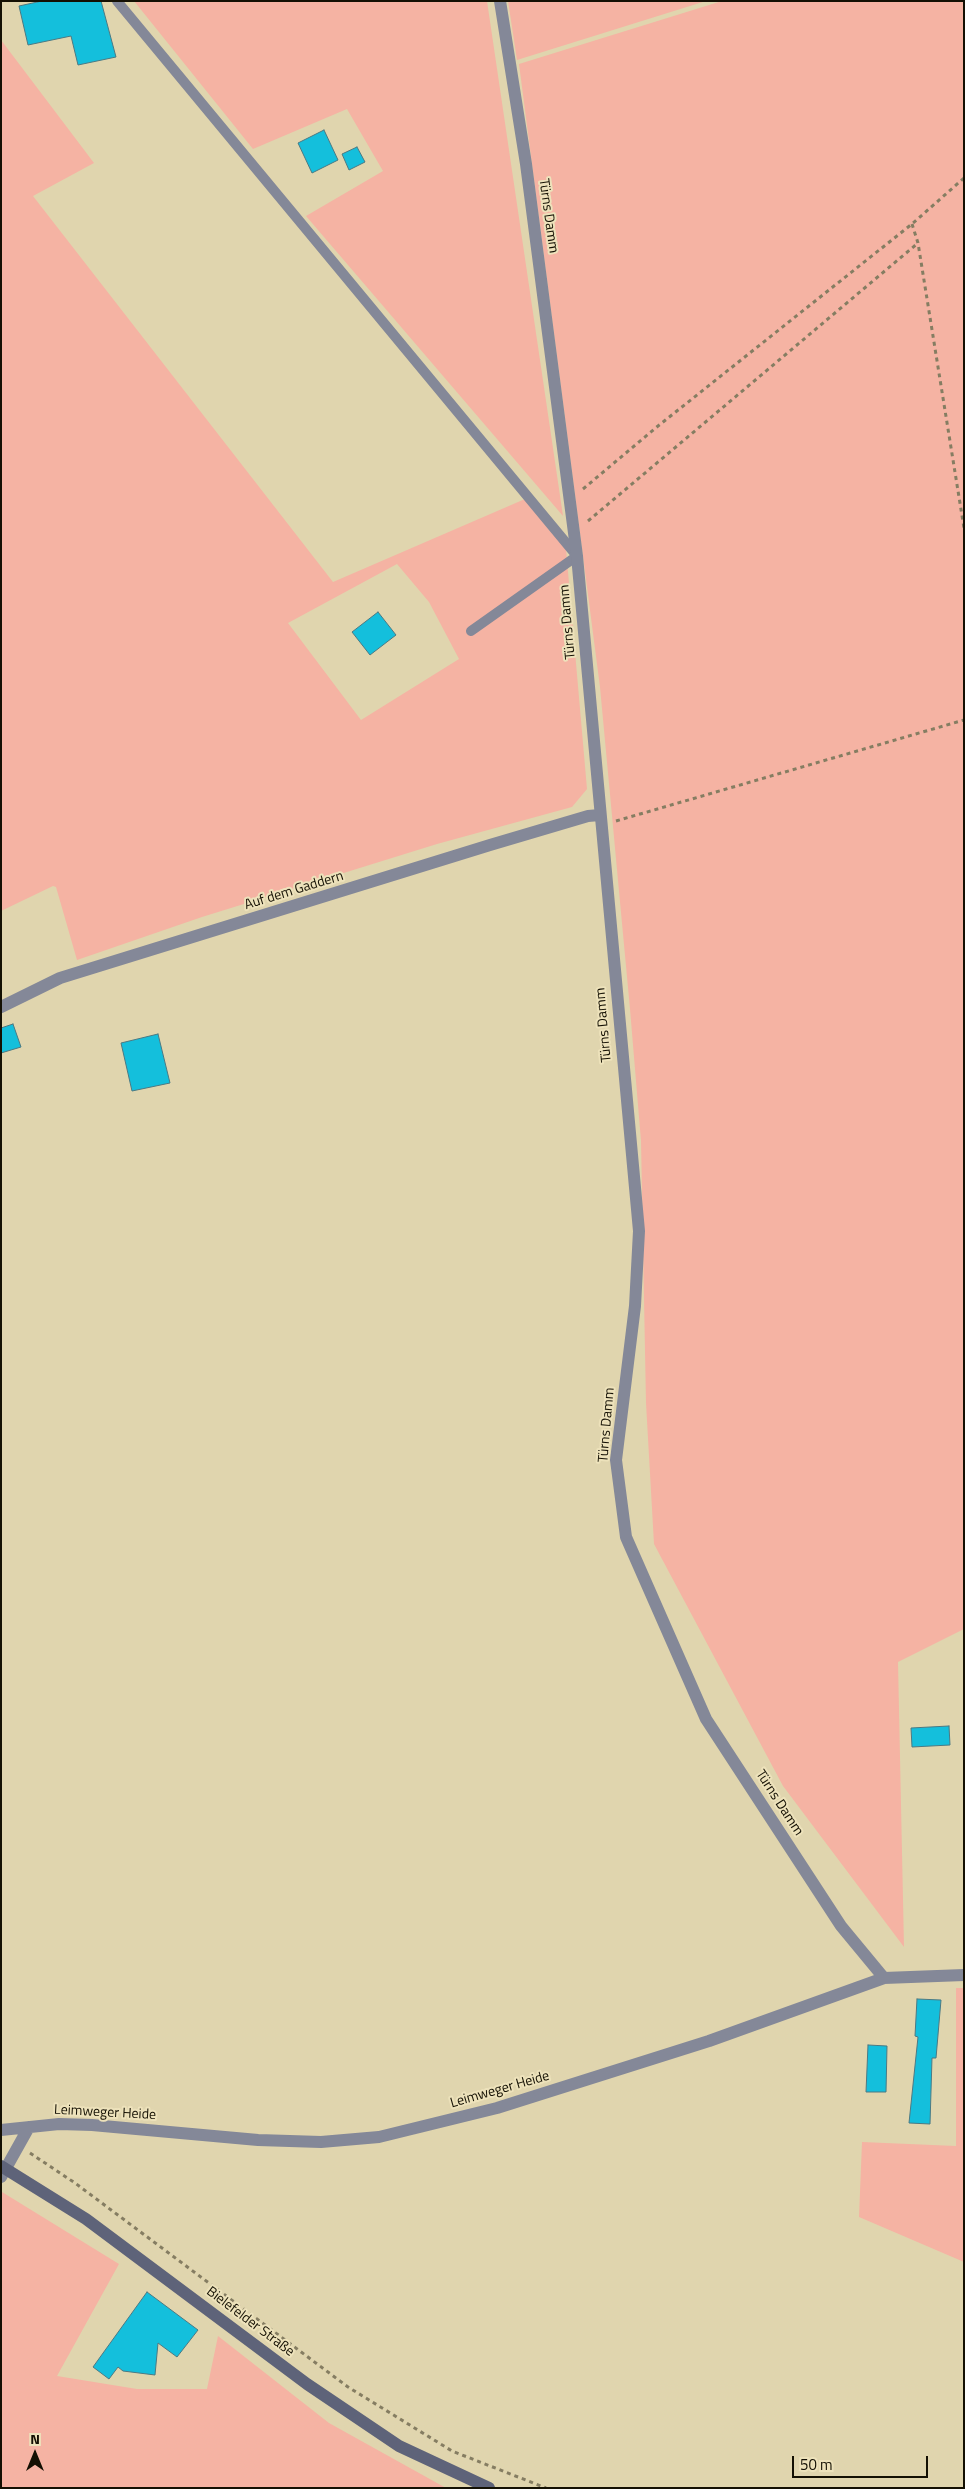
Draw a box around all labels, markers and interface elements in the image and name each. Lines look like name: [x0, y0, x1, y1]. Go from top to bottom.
street label: Türns Damm: [534, 178, 562, 254]
street label: Türns Damm: [556, 584, 580, 660]
street label: Auf dem Gaddern: [242, 868, 346, 914]
street label: Türns Damm: [592, 987, 616, 1063]
street label: Türns Damm: [595, 1387, 619, 1463]
street label: Türns Damm: [752, 1767, 806, 1839]
street label: Leimweger Heide: [449, 2068, 551, 2112]
street label: Leimweger Heide: [54, 2102, 156, 2124]
street label: Bielefelder Straße: [203, 2284, 297, 2360]
text: N: [30, 2428, 40, 2449]
north arrow: [10, 2429, 60, 2479]
scale bar: [795, 2446, 931, 2478]
text: 50 m: [800, 2453, 833, 2476]

